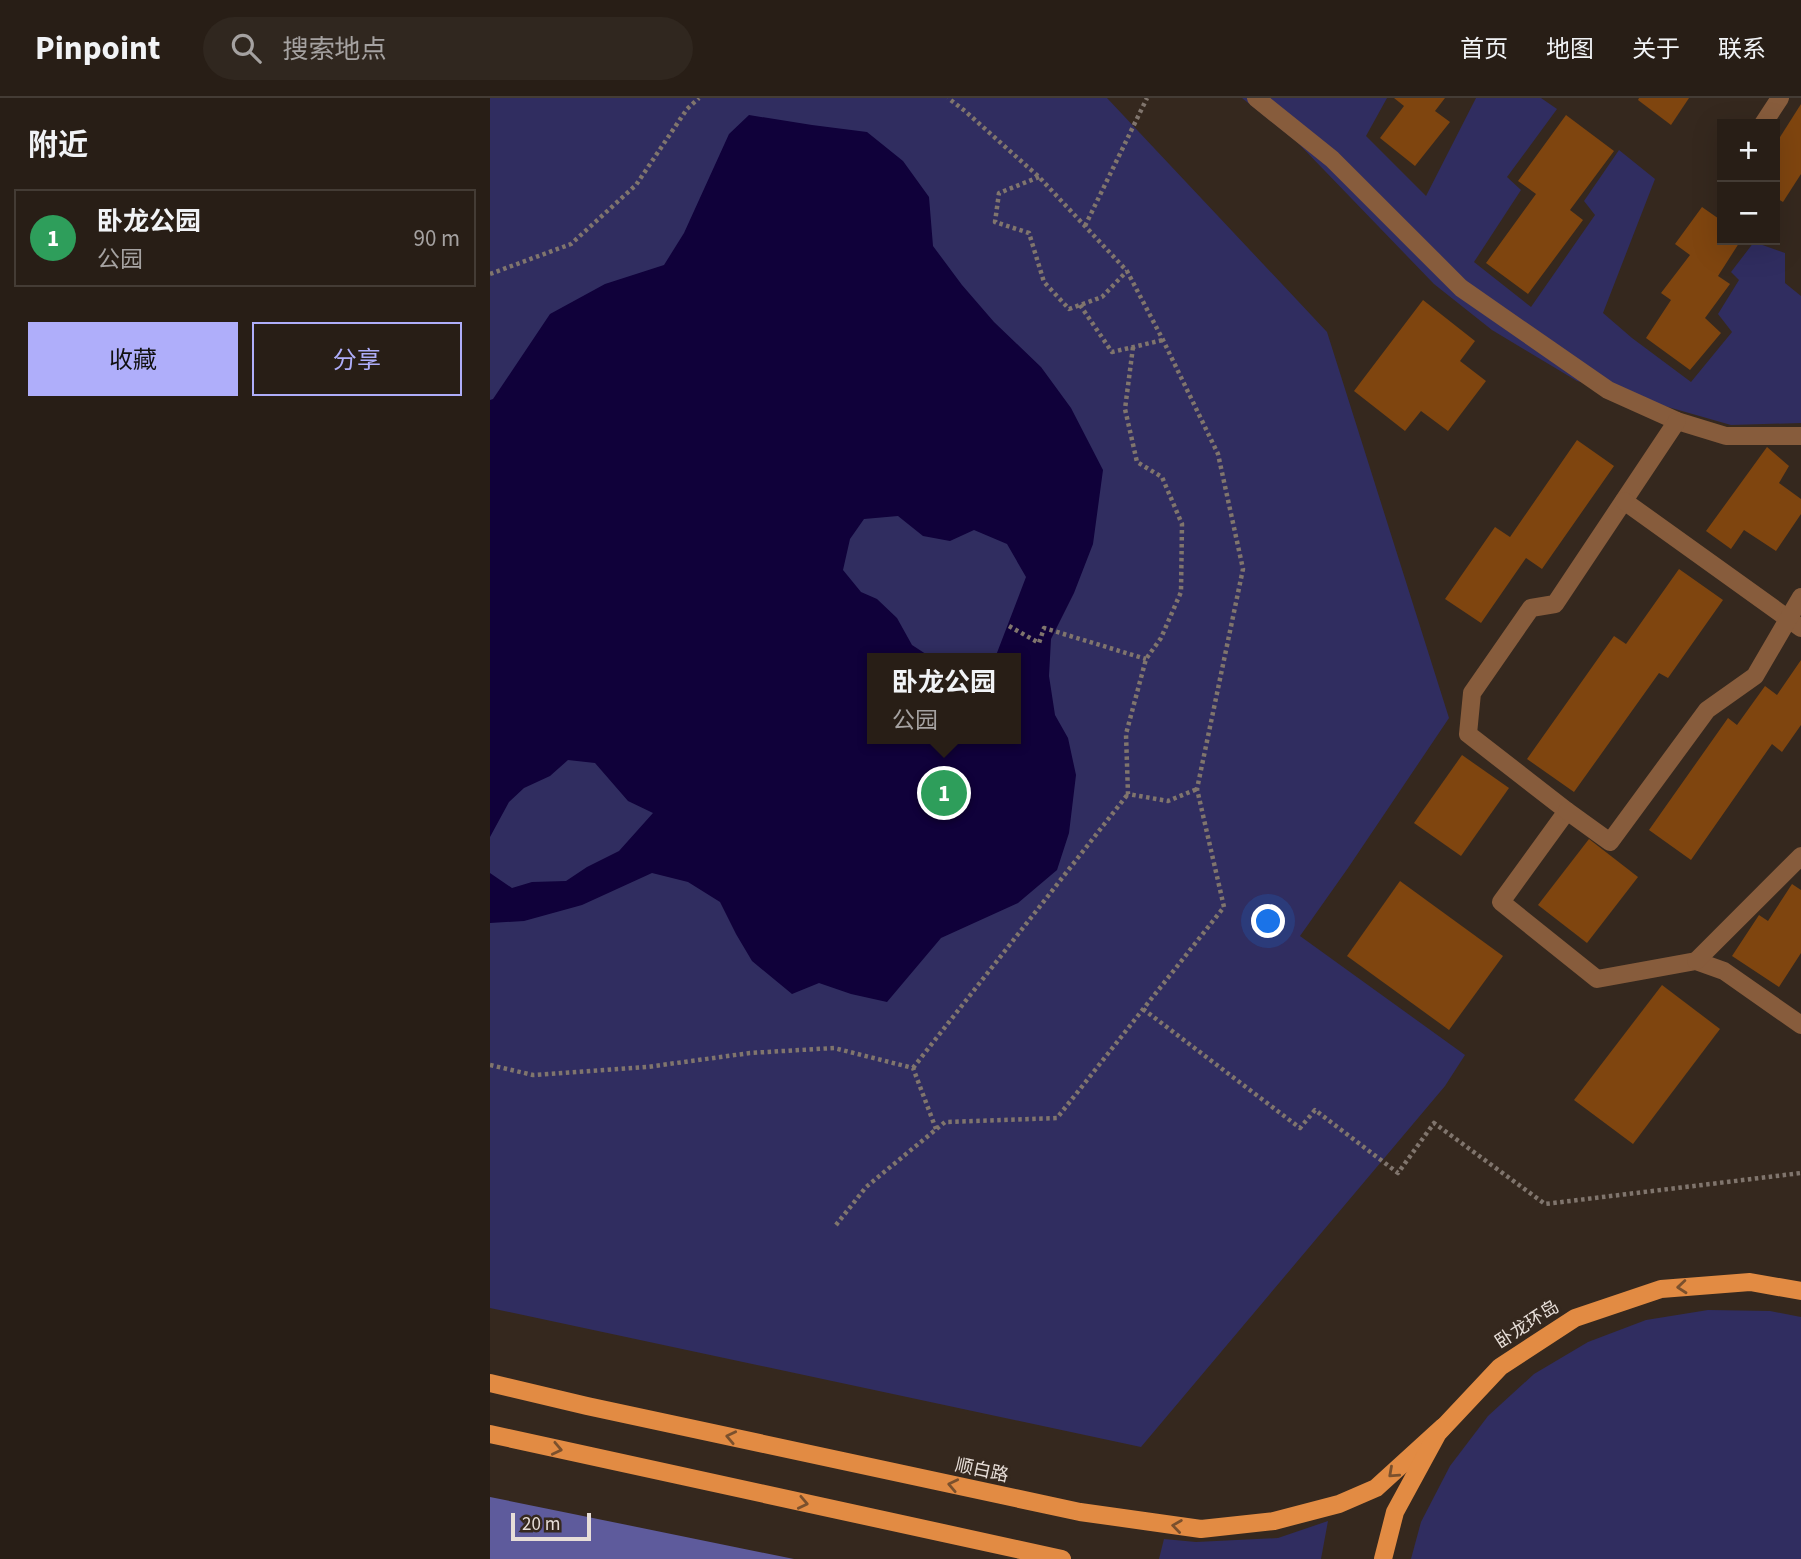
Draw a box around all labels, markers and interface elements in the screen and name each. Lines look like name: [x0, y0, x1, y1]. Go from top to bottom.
search box: [203, 17, 693, 80]
text: Pinpoint: [35, 25, 161, 72]
icon: search: [227, 29, 265, 67]
text: 搜索地点: [283, 31, 387, 68]
text: 首页: [1460, 32, 1508, 67]
text: 地图: [1546, 32, 1594, 67]
text: 关于: [1632, 32, 1680, 67]
text: 联系: [1718, 32, 1766, 67]
map controls: [1717, 119, 1780, 245]
button: +: [1717, 119, 1780, 182]
text: 附近: [28, 124, 88, 167]
button: −: [1717, 182, 1780, 245]
text: 卧龙公园: [97, 203, 201, 240]
text: 1: [47, 222, 59, 255]
text: 90 m: [413, 222, 460, 255]
text: 公园: [97, 243, 143, 276]
button: 收藏: [28, 322, 238, 396]
button: 分享: [252, 322, 462, 396]
popup: [867, 653, 1021, 744]
text: 卧龙公园: [892, 664, 996, 701]
text: 公园: [892, 704, 938, 737]
pin: 1: [921, 767, 967, 819]
your location: [1251, 904, 1285, 938]
one-way arrow: [1677, 1279, 1688, 1294]
street label: 卧龙环岛: [1490, 1294, 1564, 1355]
one-way arrow: [725, 1431, 737, 1445]
one-way arrow: [551, 1441, 563, 1455]
street label: 顺白路: [953, 1453, 1011, 1488]
one-way arrow: [1388, 1465, 1401, 1477]
one-way arrow: [947, 1479, 959, 1493]
one-way arrow: [797, 1494, 809, 1509]
scale bar: [511, 1510, 592, 1542]
text: 20 m: [522, 1511, 560, 1538]
one-way arrow: [1171, 1518, 1183, 1533]

